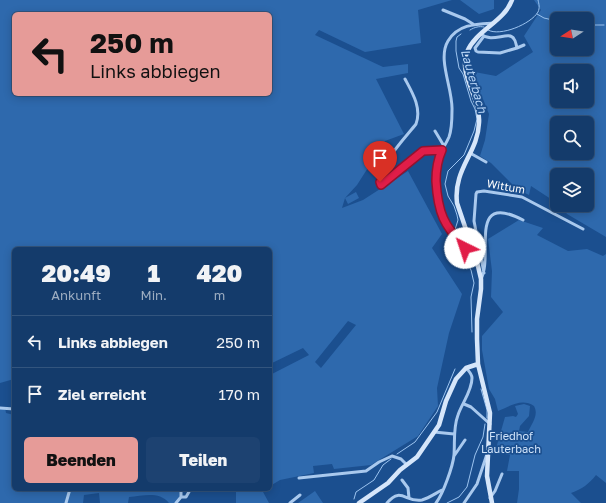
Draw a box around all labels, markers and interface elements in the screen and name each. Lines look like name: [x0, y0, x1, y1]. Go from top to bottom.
north arrow: [550, 12, 594, 56]
map controls: [550, 12, 594, 212]
text: 250 m: [90, 26, 174, 59]
icon: left: [24, 28, 76, 80]
water label: Lauterbach: [458, 47, 490, 115]
text: Links abbiegen: [90, 60, 221, 82]
button: sound: [550, 64, 594, 108]
button: search: [550, 116, 594, 160]
pin: [363, 141, 397, 182]
icon: arrive: [369, 147, 391, 169]
button: layers: [550, 168, 594, 212]
street label: Wittum: [486, 176, 526, 196]
position arrow: [444, 227, 486, 269]
text: 20:49: [41, 258, 111, 287]
text: 1: [147, 258, 160, 287]
text: 420: [197, 258, 242, 287]
text: Ankunft: [51, 287, 101, 303]
text: Min.: [140, 287, 167, 303]
text: m: [214, 287, 225, 303]
icon: left: [24, 331, 46, 353]
text: Links abbiegen: [58, 333, 168, 351]
text: 250 m: [216, 333, 260, 351]
icon: arrive: [24, 383, 46, 405]
text: Ziel erreicht: [58, 385, 146, 403]
text: 170 m: [218, 385, 260, 403]
park label: Friedhof Lauterbach: [481, 429, 541, 455]
button: Beenden: [24, 437, 138, 483]
button: Teilen: [146, 437, 260, 483]

